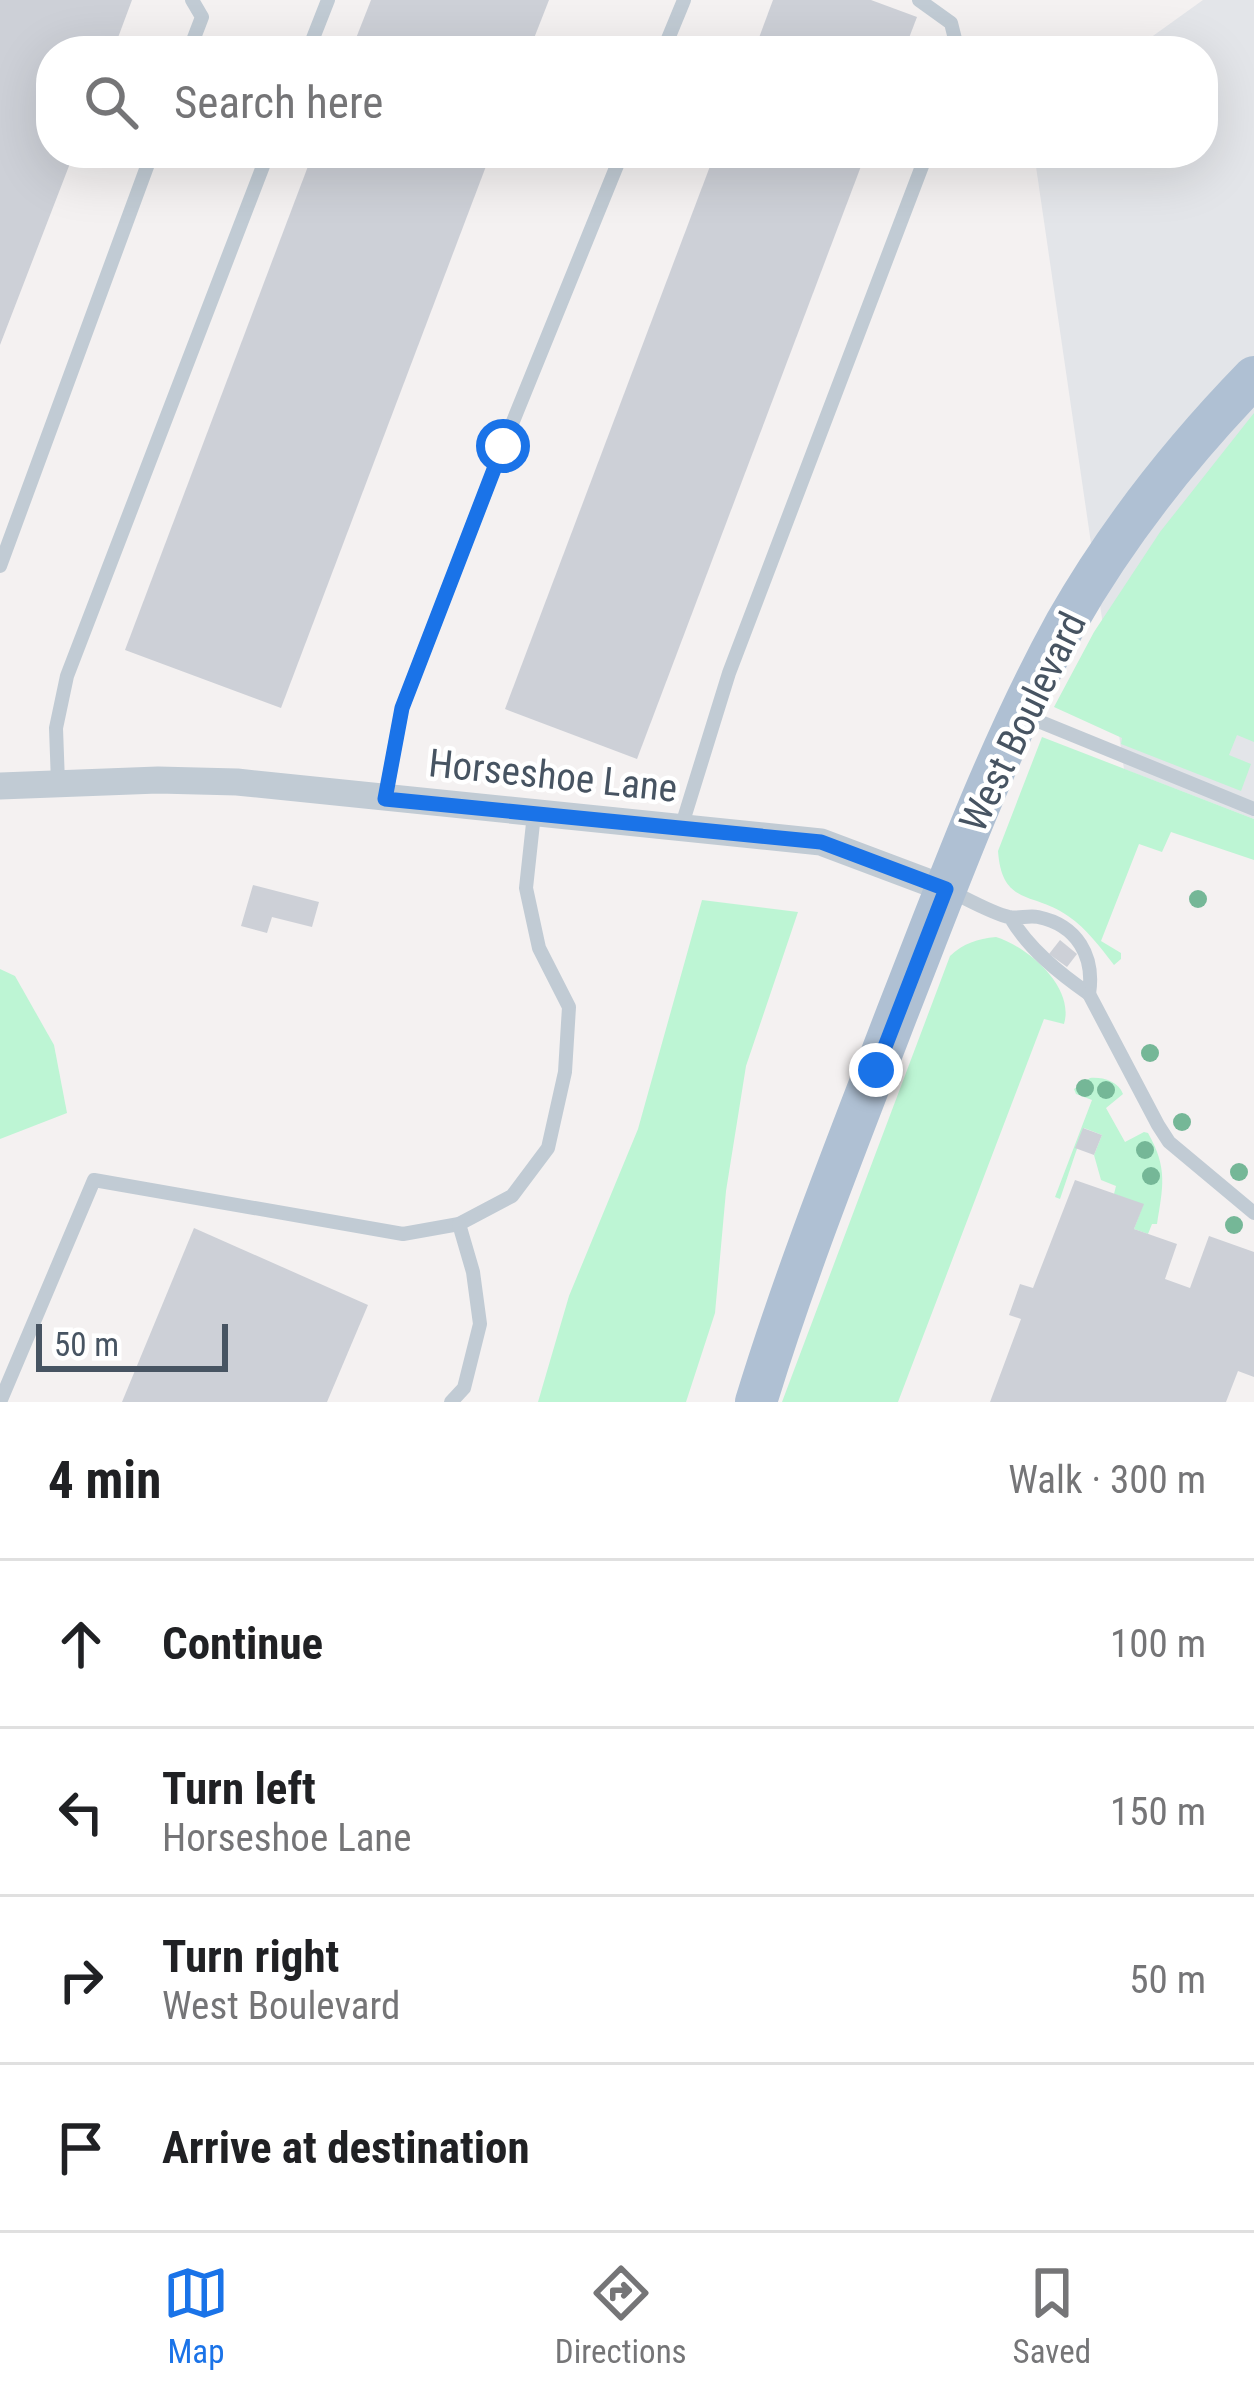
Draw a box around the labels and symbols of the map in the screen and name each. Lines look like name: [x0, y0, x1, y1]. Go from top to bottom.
route start: [476, 419, 530, 473]
street label: West Boulevard: [950, 605, 1096, 839]
street label: Horseshoe Lane: [427, 740, 679, 812]
route end: [849, 1043, 903, 1097]
scale bar: [36, 1318, 228, 1371]

